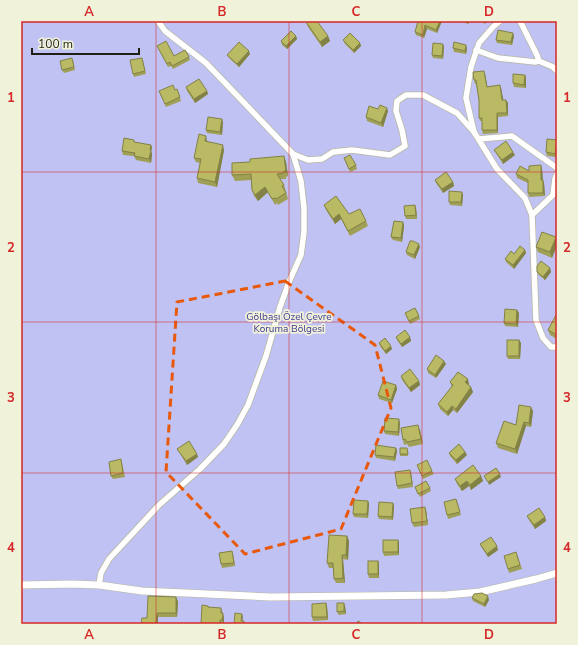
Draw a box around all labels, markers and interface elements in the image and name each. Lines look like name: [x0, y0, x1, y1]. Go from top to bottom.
text: A: [84, 3, 94, 21]
text: B: [218, 3, 227, 21]
text: C: [352, 3, 361, 21]
text: D: [484, 3, 494, 21]
scale bar: [32, 30, 139, 56]
text: 100 m: [38, 36, 73, 52]
text: 1: [7, 89, 15, 107]
text: 1: [563, 89, 571, 107]
text: 2: [7, 239, 15, 257]
text: 2: [563, 239, 571, 257]
park label: Gölbaşı Özel Çevre Koruma Bölgesi: [246, 310, 332, 336]
text: 3: [7, 389, 15, 407]
text: 3: [563, 389, 571, 407]
text: 4: [7, 539, 15, 557]
text: 4: [563, 539, 571, 557]
text: A: [84, 626, 94, 644]
text: B: [218, 626, 227, 644]
text: C: [352, 626, 361, 644]
text: D: [484, 626, 494, 644]

